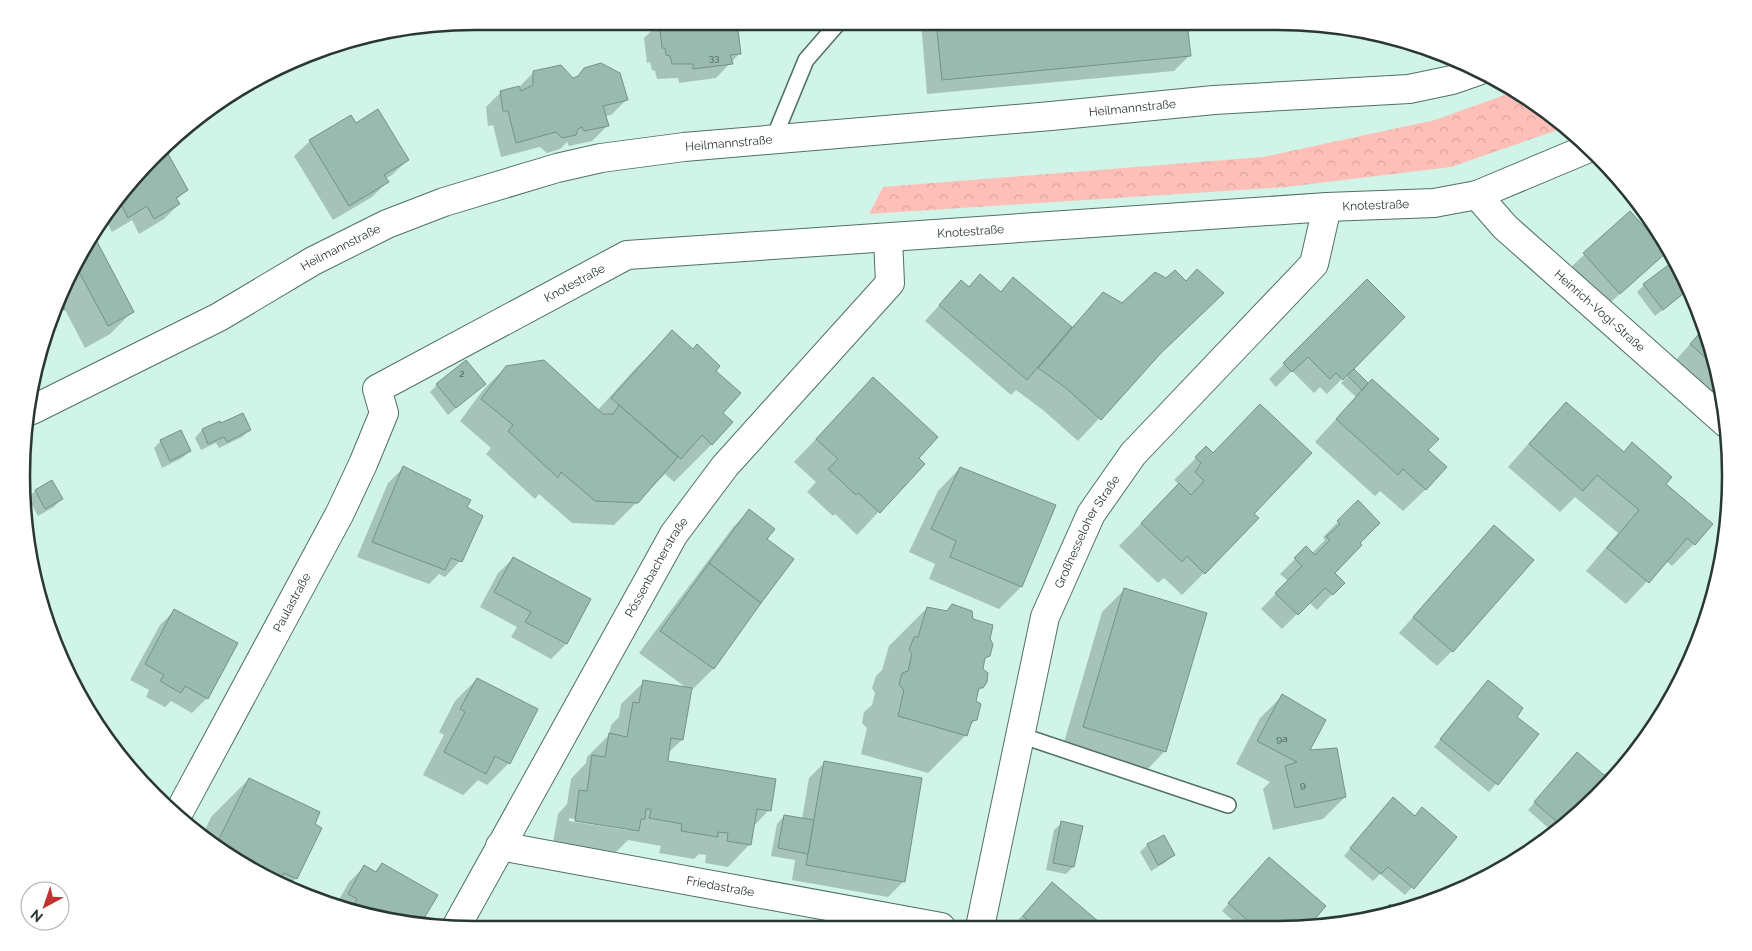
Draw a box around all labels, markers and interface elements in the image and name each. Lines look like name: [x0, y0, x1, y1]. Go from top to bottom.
house number: 33: [709, 52, 719, 63]
street label: Heilmannstraße: [1088, 97, 1177, 119]
street label: Heilmannstraße: [685, 133, 773, 154]
street label: Knotestraße: [1342, 197, 1410, 213]
street label: Heilmannstraße: [298, 221, 383, 274]
street label: Knotestraße: [937, 222, 1005, 241]
street label: Knotestraße: [542, 261, 607, 305]
street label: Heinrich-Vogl-Straße: [1552, 267, 1648, 355]
house number: 2: [459, 368, 465, 379]
street label: Großhesseloher Straße: [1052, 473, 1123, 590]
street label: Pössenbacherstraße: [622, 515, 691, 620]
street label: Paulastraße: [270, 570, 313, 634]
house number: 9a: [1276, 733, 1288, 744]
house number: 9: [1300, 779, 1306, 790]
street label: Friedastraße: [685, 873, 755, 900]
north arrow: [20, 881, 70, 931]
text: N: [27, 906, 46, 926]

